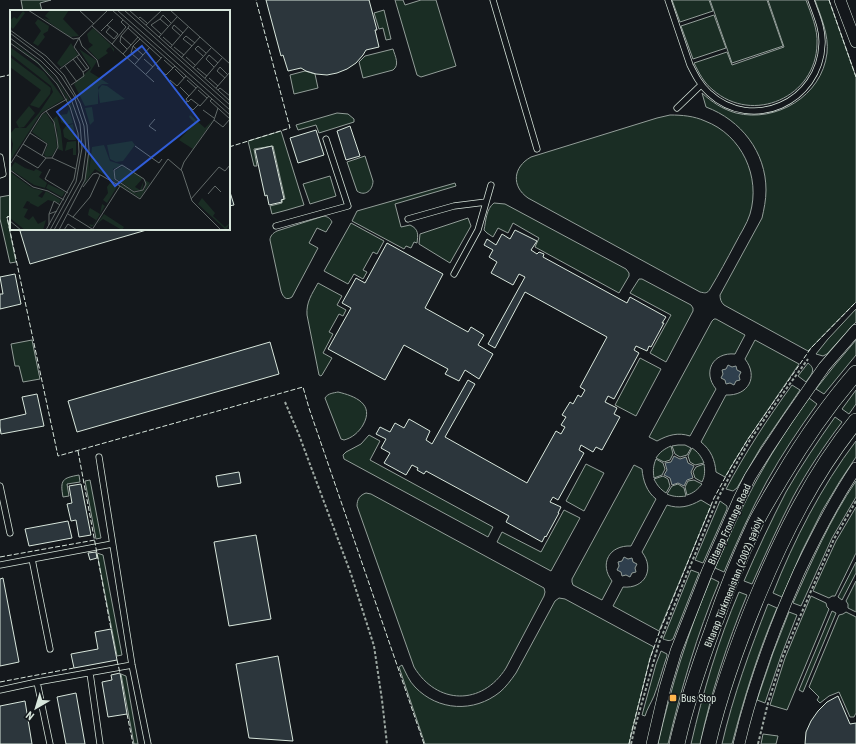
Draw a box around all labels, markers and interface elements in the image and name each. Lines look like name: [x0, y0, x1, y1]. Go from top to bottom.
inset map: [10, 10, 230, 230]
street label: Bitarap Frontage Road: [706, 482, 753, 566]
street label: Bitarap Türkmenistan (2002) şaýoly: [702, 516, 766, 649]
north arrow: [16, 688, 56, 728]
marker: Bus Stop: [668, 693, 678, 703]
place label: Bus Stop: [681, 693, 716, 704]
text: N: [23, 708, 37, 723]

